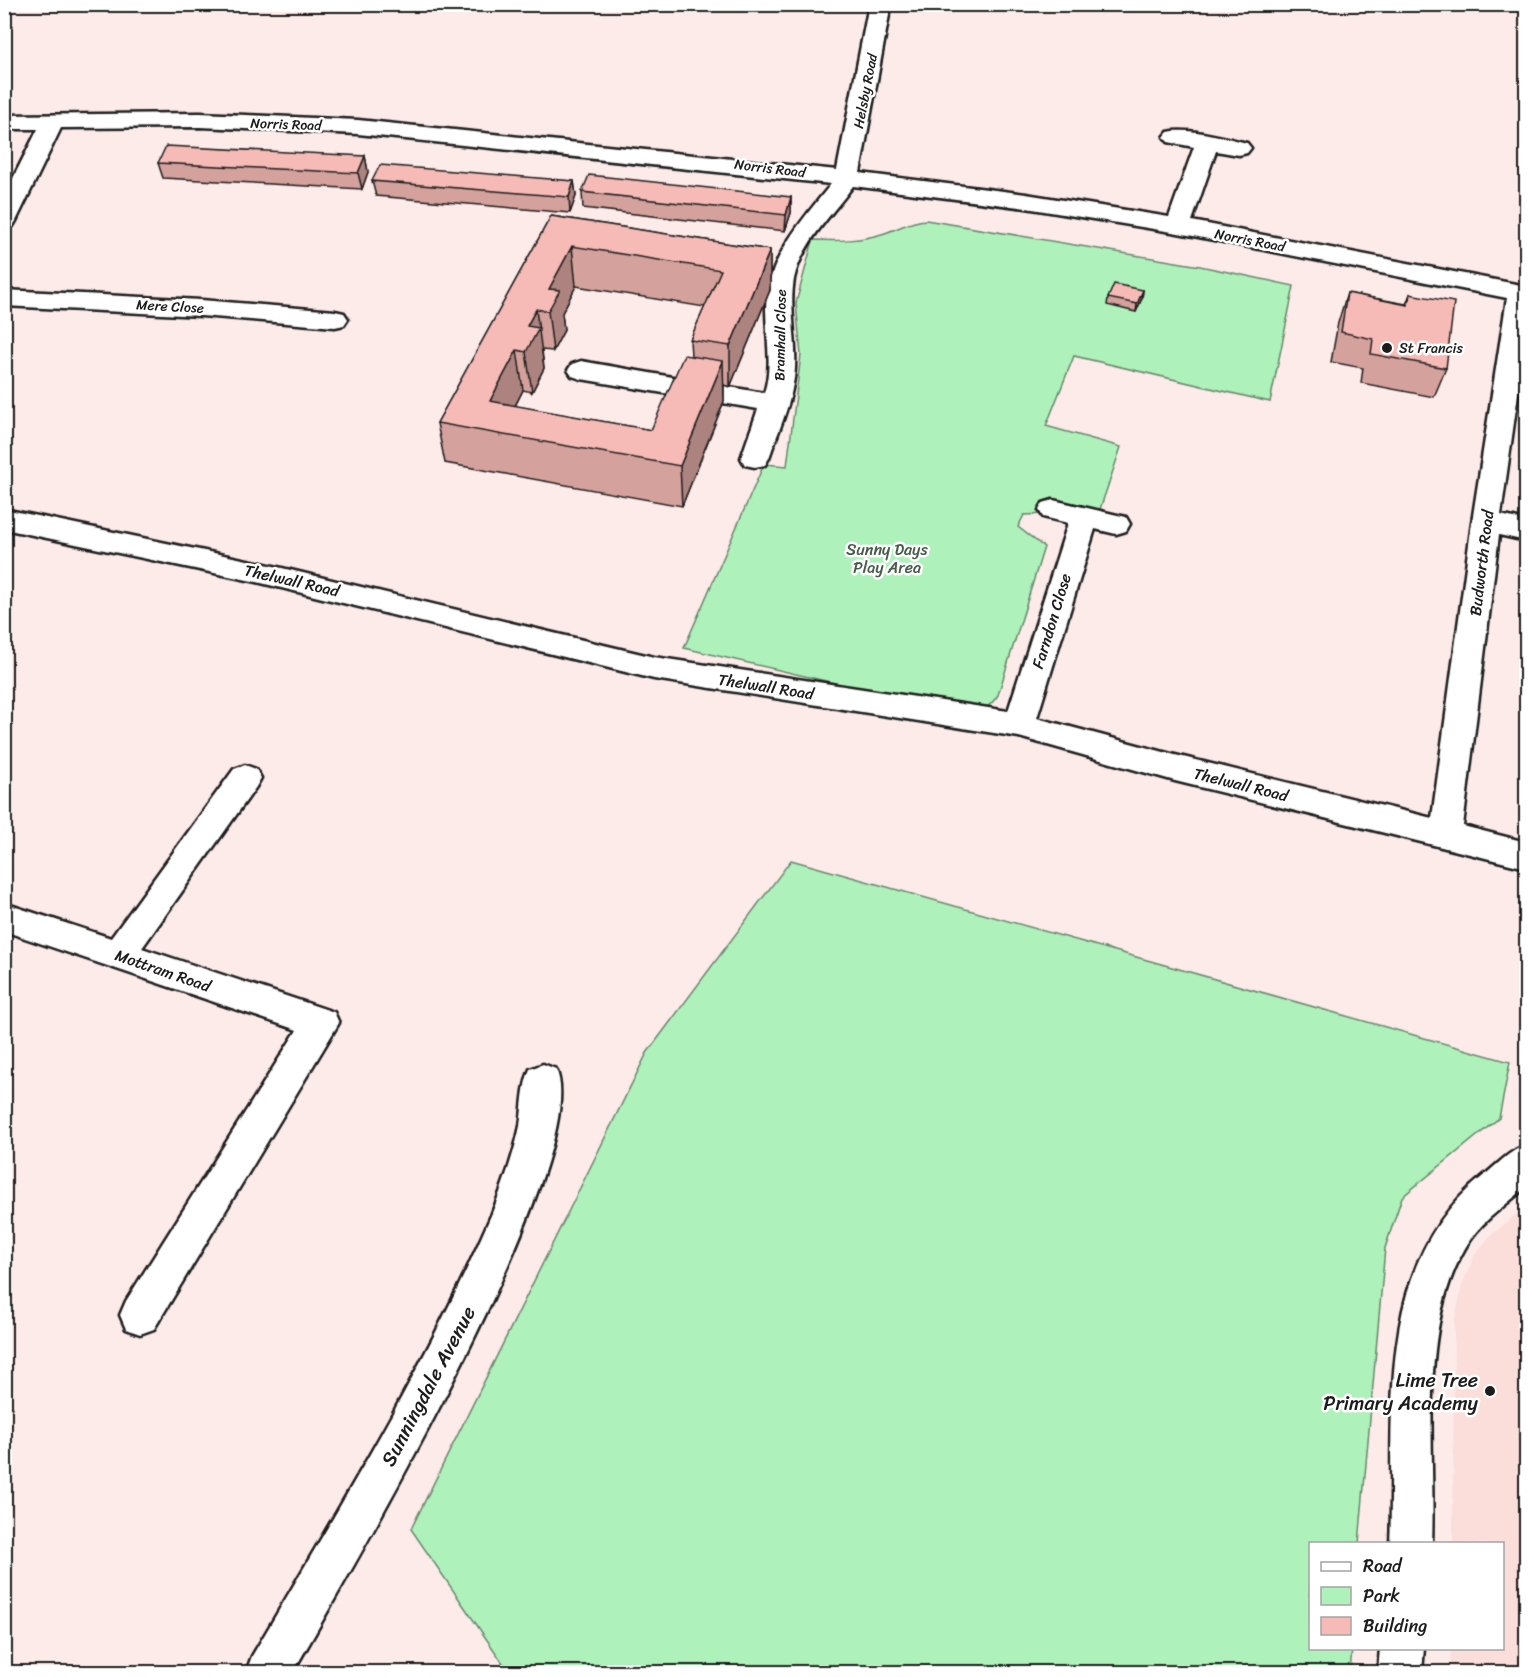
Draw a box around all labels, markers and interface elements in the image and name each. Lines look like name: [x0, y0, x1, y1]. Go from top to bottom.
street label: Helsby Road: [846, 50, 885, 131]
street label: Norris Road: [250, 111, 324, 138]
street label: Norris Road: [733, 152, 808, 185]
street label: Norris Road: [1212, 221, 1289, 260]
street label: Bramhall Close: [767, 289, 794, 381]
street label: Mere Close: [135, 292, 204, 321]
place label: St Francis: [1399, 336, 1463, 361]
marker: St Francis: [1380, 341, 1394, 355]
street label: Budworth Road: [1461, 507, 1503, 618]
park label: Sunny Days Play Area: [846, 535, 928, 582]
street label: Thelwall Road: [242, 556, 344, 606]
street label: Farndon Close: [1023, 570, 1080, 672]
street label: Thelwall Road: [716, 665, 817, 709]
street label: Thelwall Road: [1191, 759, 1293, 811]
street label: Mottram Road: [111, 941, 216, 1001]
street label: Sunningdale Avenue: [371, 1300, 486, 1473]
place label: Lime Tree Primary Academy: [1323, 1363, 1479, 1421]
marker: Lime Tree Primary Academy: [1483, 1384, 1497, 1398]
legend: [1309, 1542, 1504, 1650]
text: Road: [1363, 1550, 1403, 1582]
text: Park: [1363, 1580, 1400, 1612]
text: Building: [1363, 1610, 1427, 1642]

